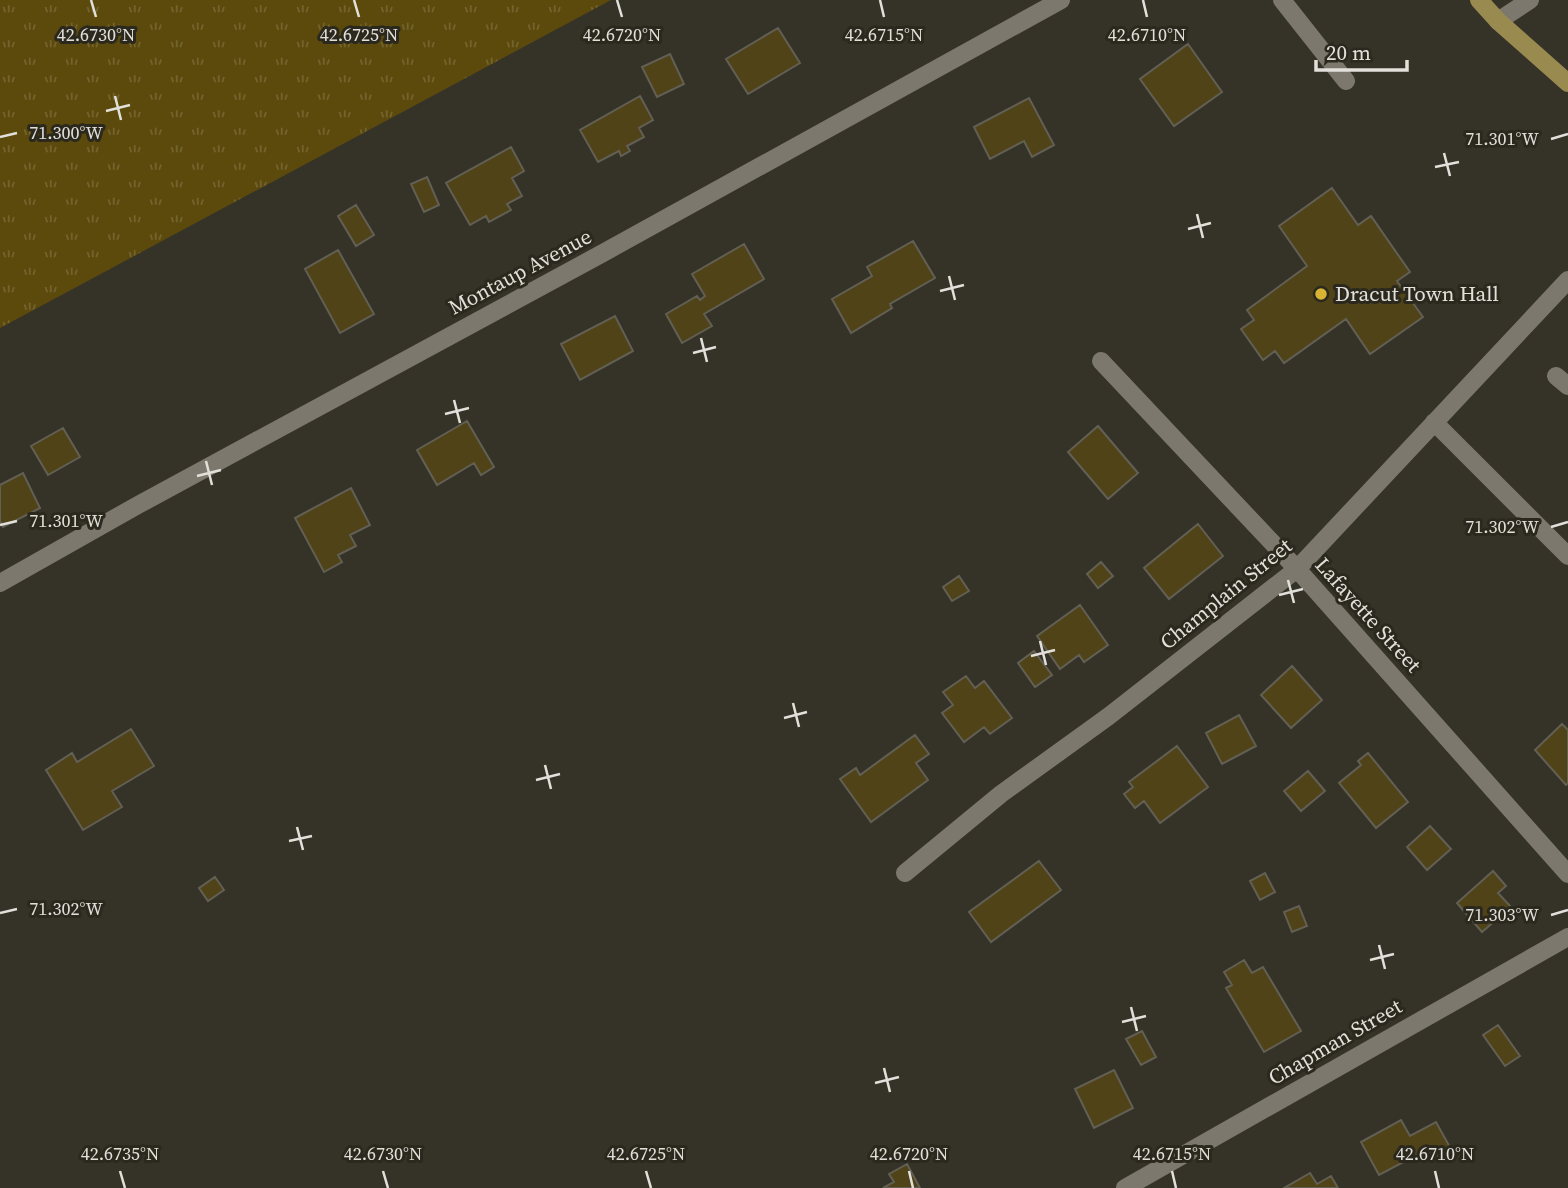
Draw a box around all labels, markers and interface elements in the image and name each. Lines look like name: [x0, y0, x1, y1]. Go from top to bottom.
text: 42.6730°N: [57, 22, 135, 47]
text: 42.6725°N: [320, 22, 398, 47]
text: 42.6720°N: [583, 22, 661, 47]
text: 42.6715°N: [845, 22, 923, 47]
text: 42.6710°N: [1108, 22, 1186, 47]
scale bar: [1316, 28, 1407, 72]
text: 20 m: [1326, 38, 1371, 67]
text: 71.300°W: [29, 120, 103, 145]
text: 71.301°W: [1465, 126, 1539, 151]
street label: Montaup Avenue: [443, 222, 596, 322]
place label: Dracut Town Hall: [1335, 279, 1499, 308]
marker: Dracut Town Hall: [1313, 286, 1329, 302]
text: 71.301°W: [29, 508, 103, 533]
text: 71.302°W: [1465, 514, 1539, 539]
street label: Champlain Street: [1154, 531, 1298, 656]
street label: Lafayette Street: [1309, 551, 1428, 679]
text: 71.302°W: [29, 896, 103, 921]
text: 71.303°W: [1465, 902, 1539, 927]
street label: Chapman Street: [1263, 991, 1407, 1092]
text: 42.6735°N: [81, 1141, 159, 1166]
text: 42.6730°N: [344, 1141, 422, 1166]
text: 42.6725°N: [607, 1141, 685, 1166]
text: 42.6720°N: [870, 1141, 948, 1166]
text: 42.6715°N: [1133, 1141, 1211, 1166]
text: 42.6710°N: [1396, 1141, 1474, 1166]

